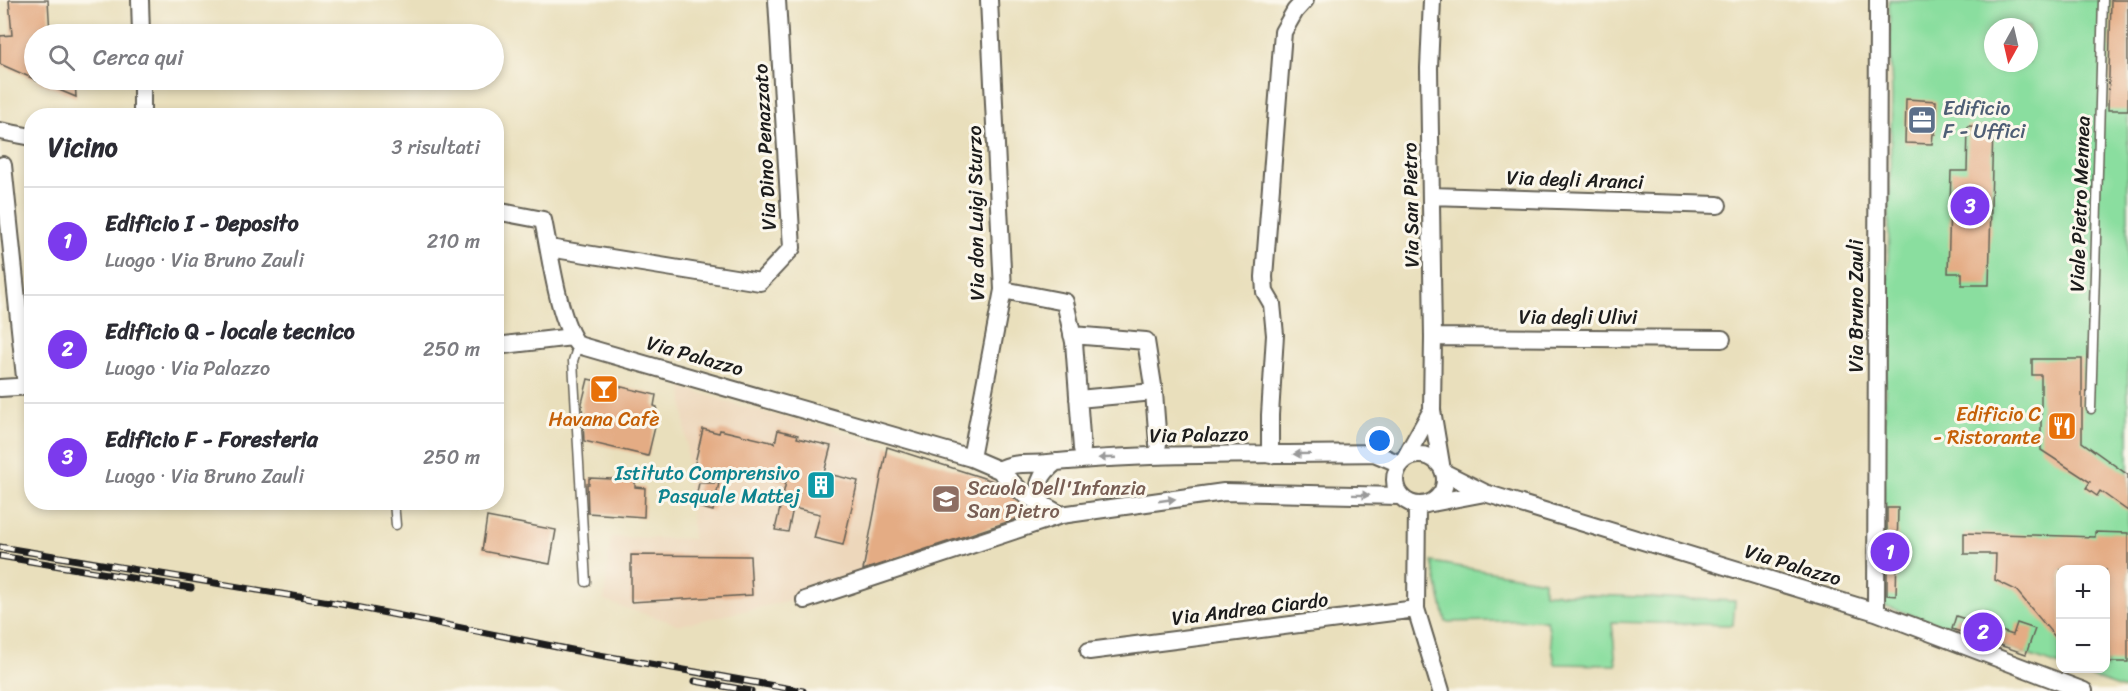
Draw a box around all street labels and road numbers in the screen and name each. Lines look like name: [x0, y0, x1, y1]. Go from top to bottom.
street label: Via Dino Penazzato: [743, 63, 787, 231]
street label: Viale Pietro Mennea: [2059, 115, 2101, 293]
street label: Via don Luigi Sturzo: [957, 125, 995, 301]
street label: Via San Pietro: [1392, 142, 1430, 268]
street label: Via degli Aranci: [1506, 160, 1645, 200]
street label: Via Bruno Zauli: [1839, 238, 1874, 373]
street label: Via degli Ulivi: [1519, 300, 1638, 335]
street label: Via Palazzo: [642, 325, 748, 387]
street label: Via Palazzo: [1149, 417, 1249, 453]
street label: Via Palazzo: [1740, 534, 1846, 596]
street label: Via Andrea Ciardo: [1170, 582, 1330, 636]

